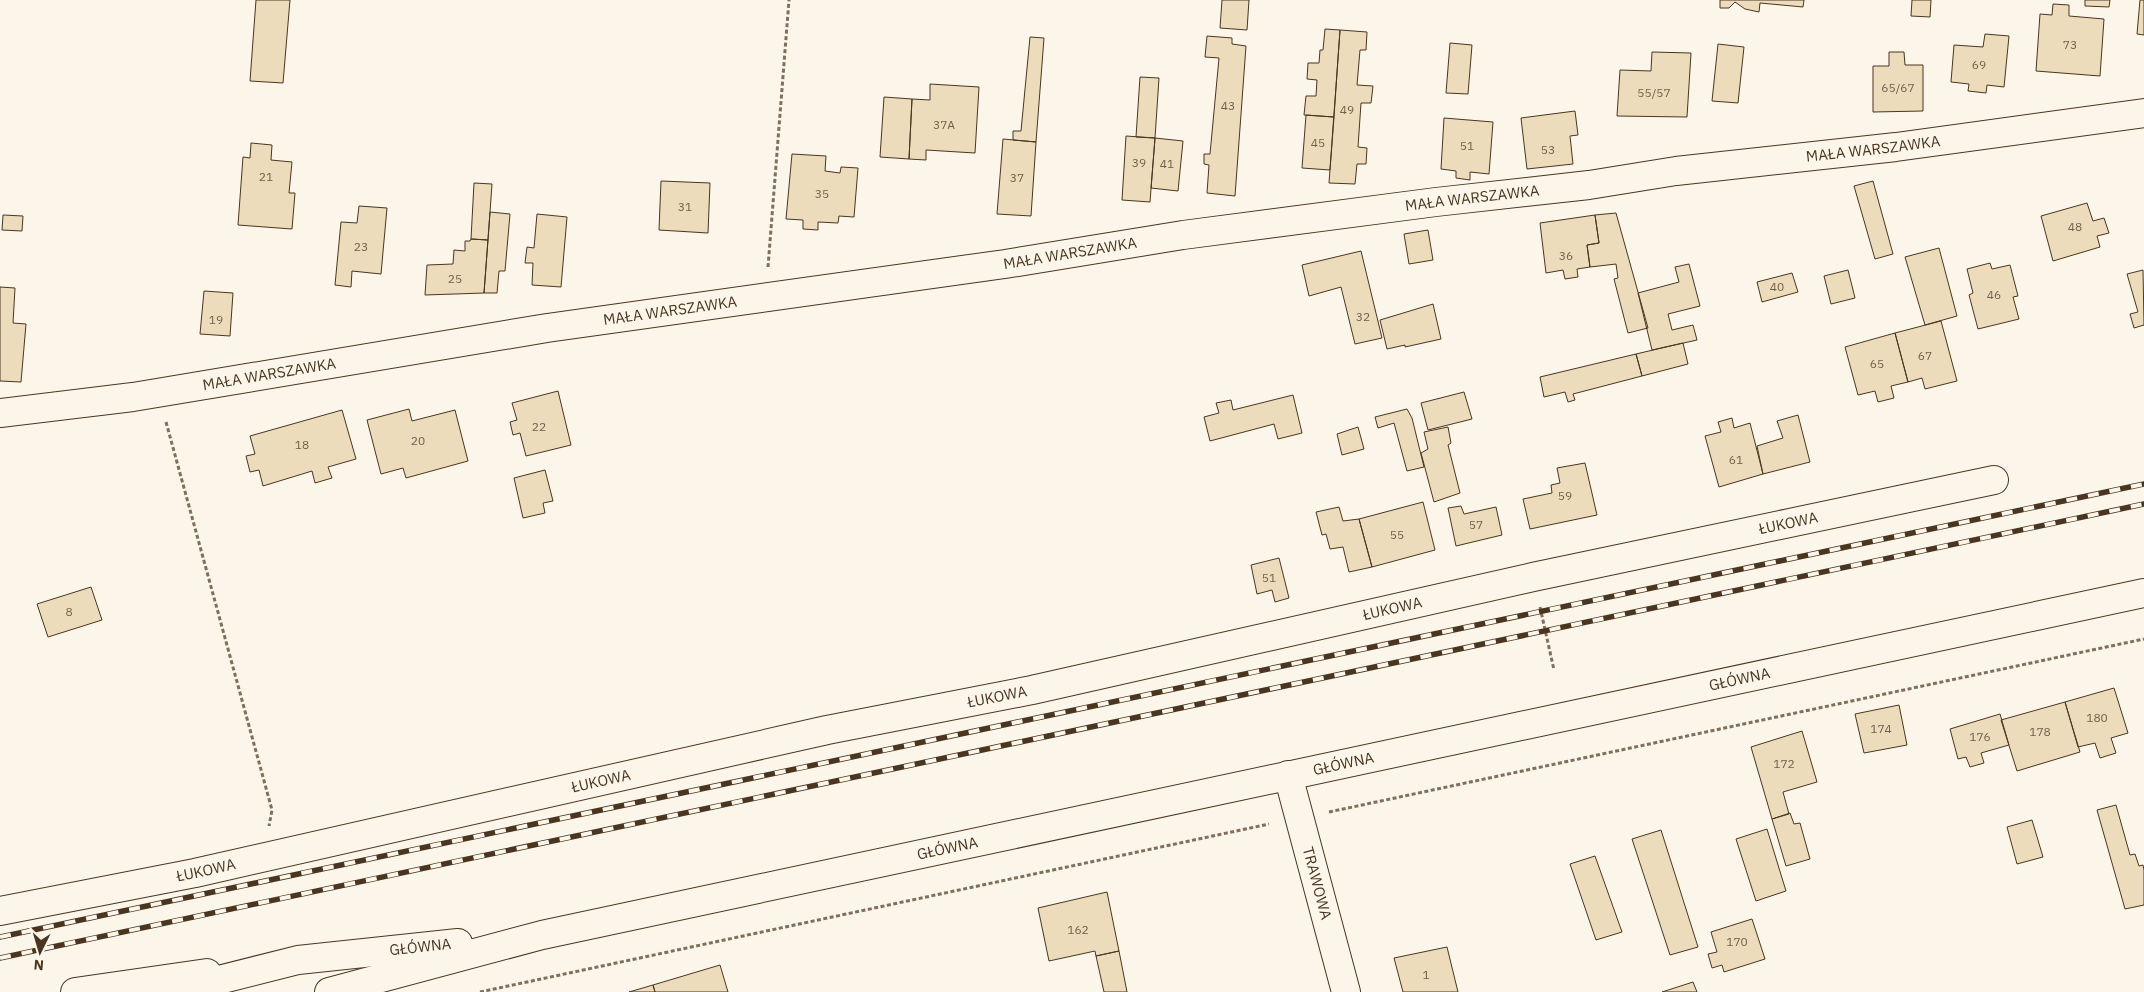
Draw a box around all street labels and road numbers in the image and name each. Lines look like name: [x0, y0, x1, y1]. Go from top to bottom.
street label: MAŁA WARSZAWKA: [1805, 131, 1942, 166]
street label: MAŁA WARSZAWKA: [1404, 181, 1541, 215]
street label: MAŁA WARSZAWKA: [1002, 233, 1138, 273]
street label: MAŁA WARSZAWKA: [602, 292, 739, 329]
street label: MAŁA WARSZAWKA: [201, 353, 338, 394]
street label: ŁUKOWA: [1756, 507, 1820, 538]
street label: ŁUKOWA: [1360, 592, 1424, 624]
street label: GŁÓWNA: [1707, 663, 1772, 695]
street label: ŁUKOWA: [965, 681, 1029, 712]
street label: GŁÓWNA: [1311, 748, 1376, 779]
street label: ŁUKOWA: [569, 765, 633, 797]
street label: GŁÓWNA: [915, 832, 980, 864]
street label: TRAWOWA: [1299, 845, 1336, 922]
street label: ŁUKOWA: [174, 854, 238, 886]
street label: GŁÓWNA: [389, 934, 452, 959]

